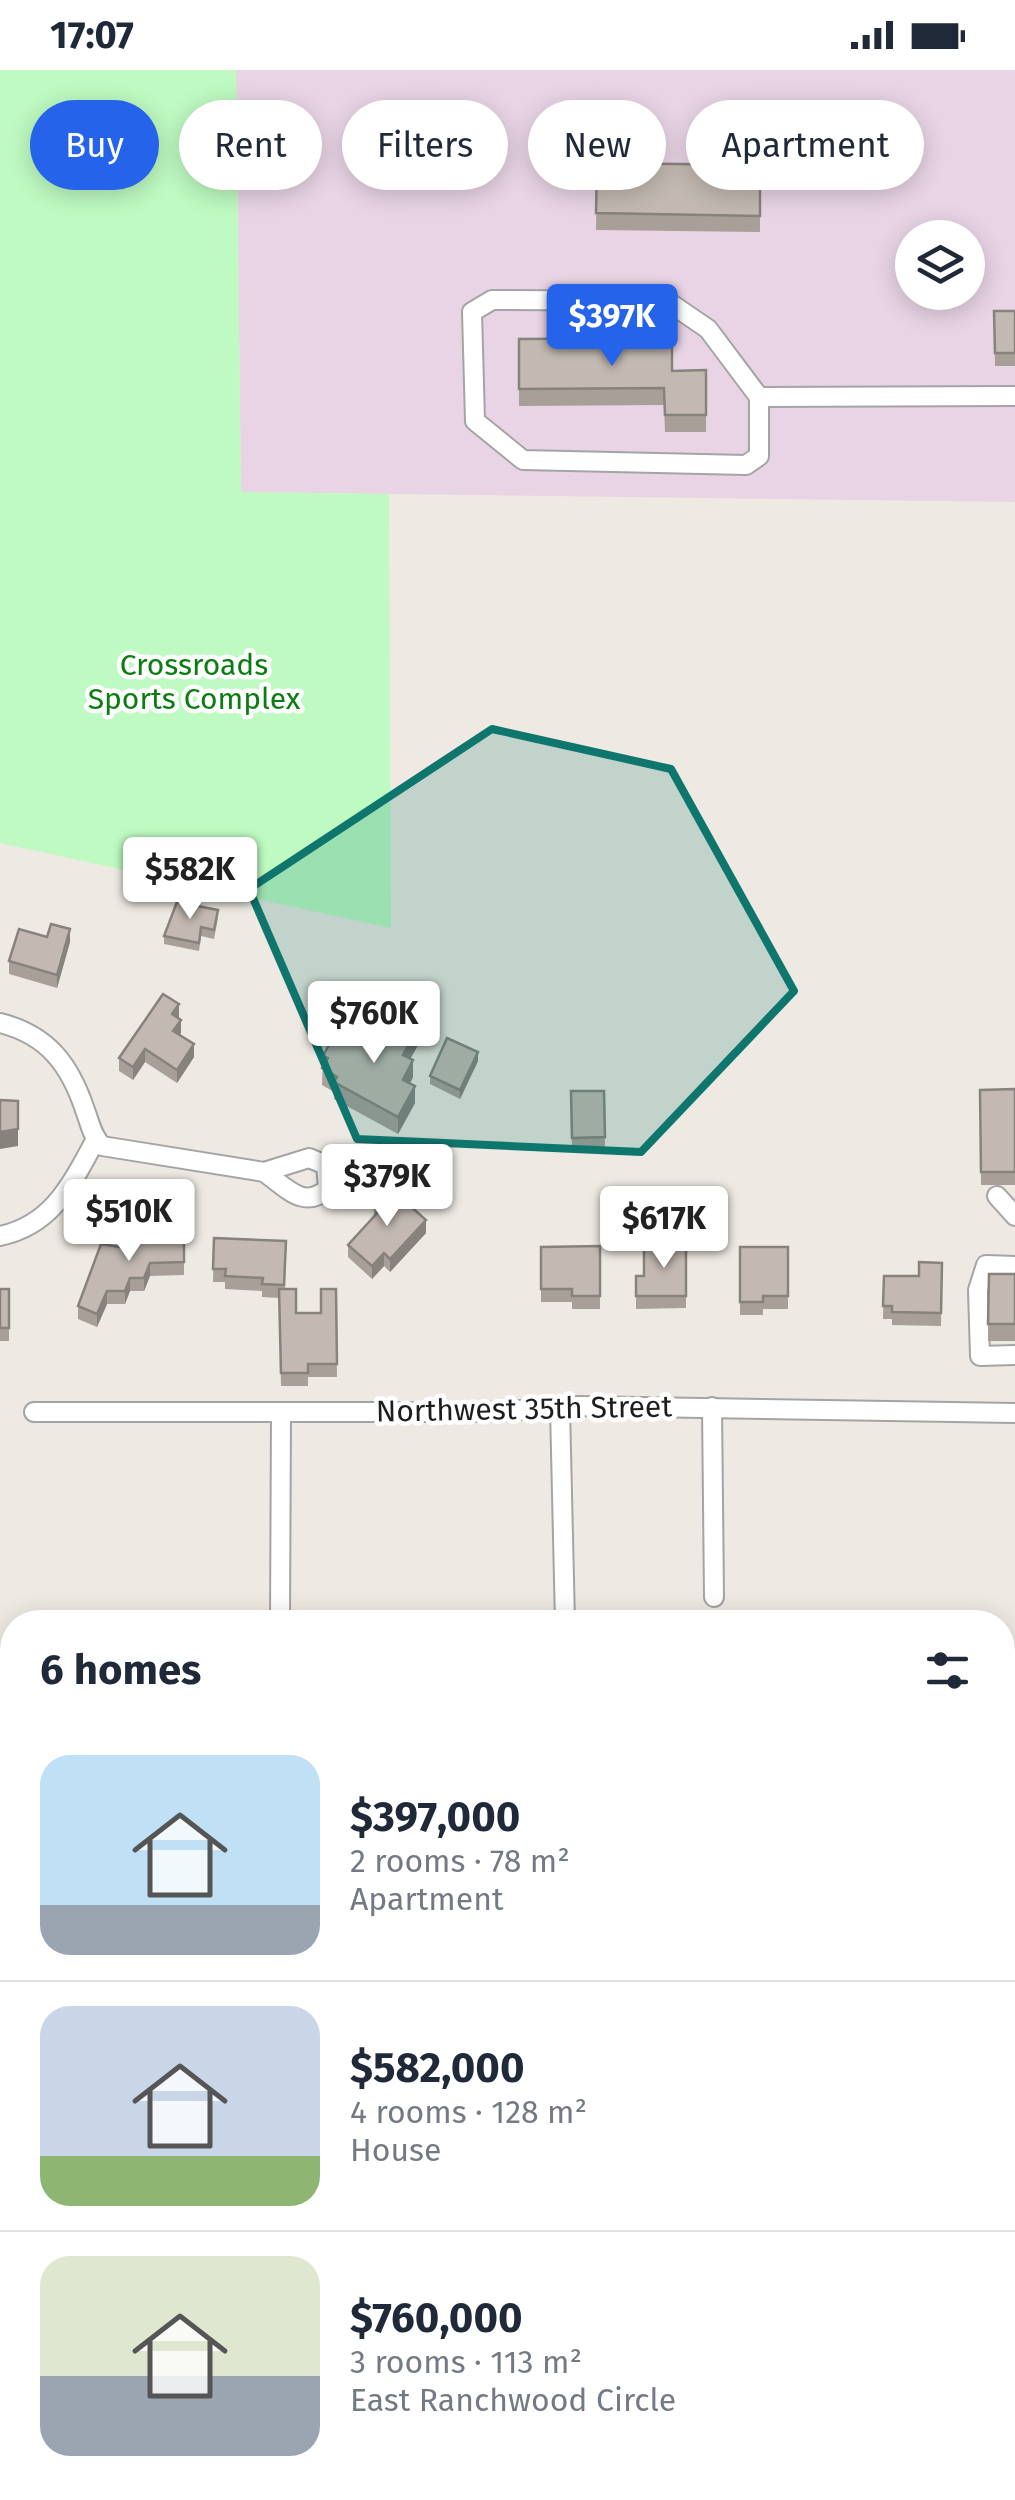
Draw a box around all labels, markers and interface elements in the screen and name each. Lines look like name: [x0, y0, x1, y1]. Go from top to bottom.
text: 17:07: [50, 12, 134, 58]
chip: Buy: [30, 100, 159, 190]
chip: Rent: [179, 100, 322, 190]
chip: Filters: [342, 100, 508, 190]
chip: New: [528, 100, 666, 190]
chip: Apartment: [686, 100, 924, 190]
map controls: [895, 220, 985, 310]
button: layers: [895, 220, 985, 310]
pin: $397K: [542, 284, 682, 369]
text: $397K: [569, 297, 655, 335]
park label: Crossroads Sports Complex: [88, 647, 301, 717]
pin: $582K: [120, 837, 260, 922]
text: $582K: [145, 850, 235, 888]
pin: $760K: [304, 981, 444, 1066]
text: $760K: [330, 994, 418, 1032]
pin: $379K: [317, 1144, 457, 1229]
text: $379K: [344, 1157, 430, 1195]
pin: $510K: [59, 1179, 199, 1264]
pin: $617K: [594, 1186, 734, 1271]
text: $510K: [86, 1192, 172, 1230]
text: $617K: [622, 1199, 706, 1237]
street label: Northwest 35th Street: [376, 1388, 673, 1430]
icon: filters: [920, 1643, 975, 1698]
text: 6 homes: [40, 1645, 201, 1695]
text: $397,000: [350, 1792, 520, 1842]
icon: home: [120, 1795, 240, 1915]
text: 2 rooms · 78 m²: [350, 1842, 570, 1880]
text: Apartment: [350, 1880, 504, 1918]
text: $582,000: [350, 2043, 524, 2093]
icon: home: [120, 2046, 240, 2166]
text: 4 rooms · 128 m²: [350, 2093, 587, 2131]
text: House: [350, 2131, 441, 2169]
text: $760,000: [350, 2293, 523, 2343]
icon: home: [120, 2296, 240, 2416]
text: 3 rooms · 113 m²: [350, 2343, 582, 2381]
text: East Ranchwood Circle: [350, 2381, 676, 2419]

